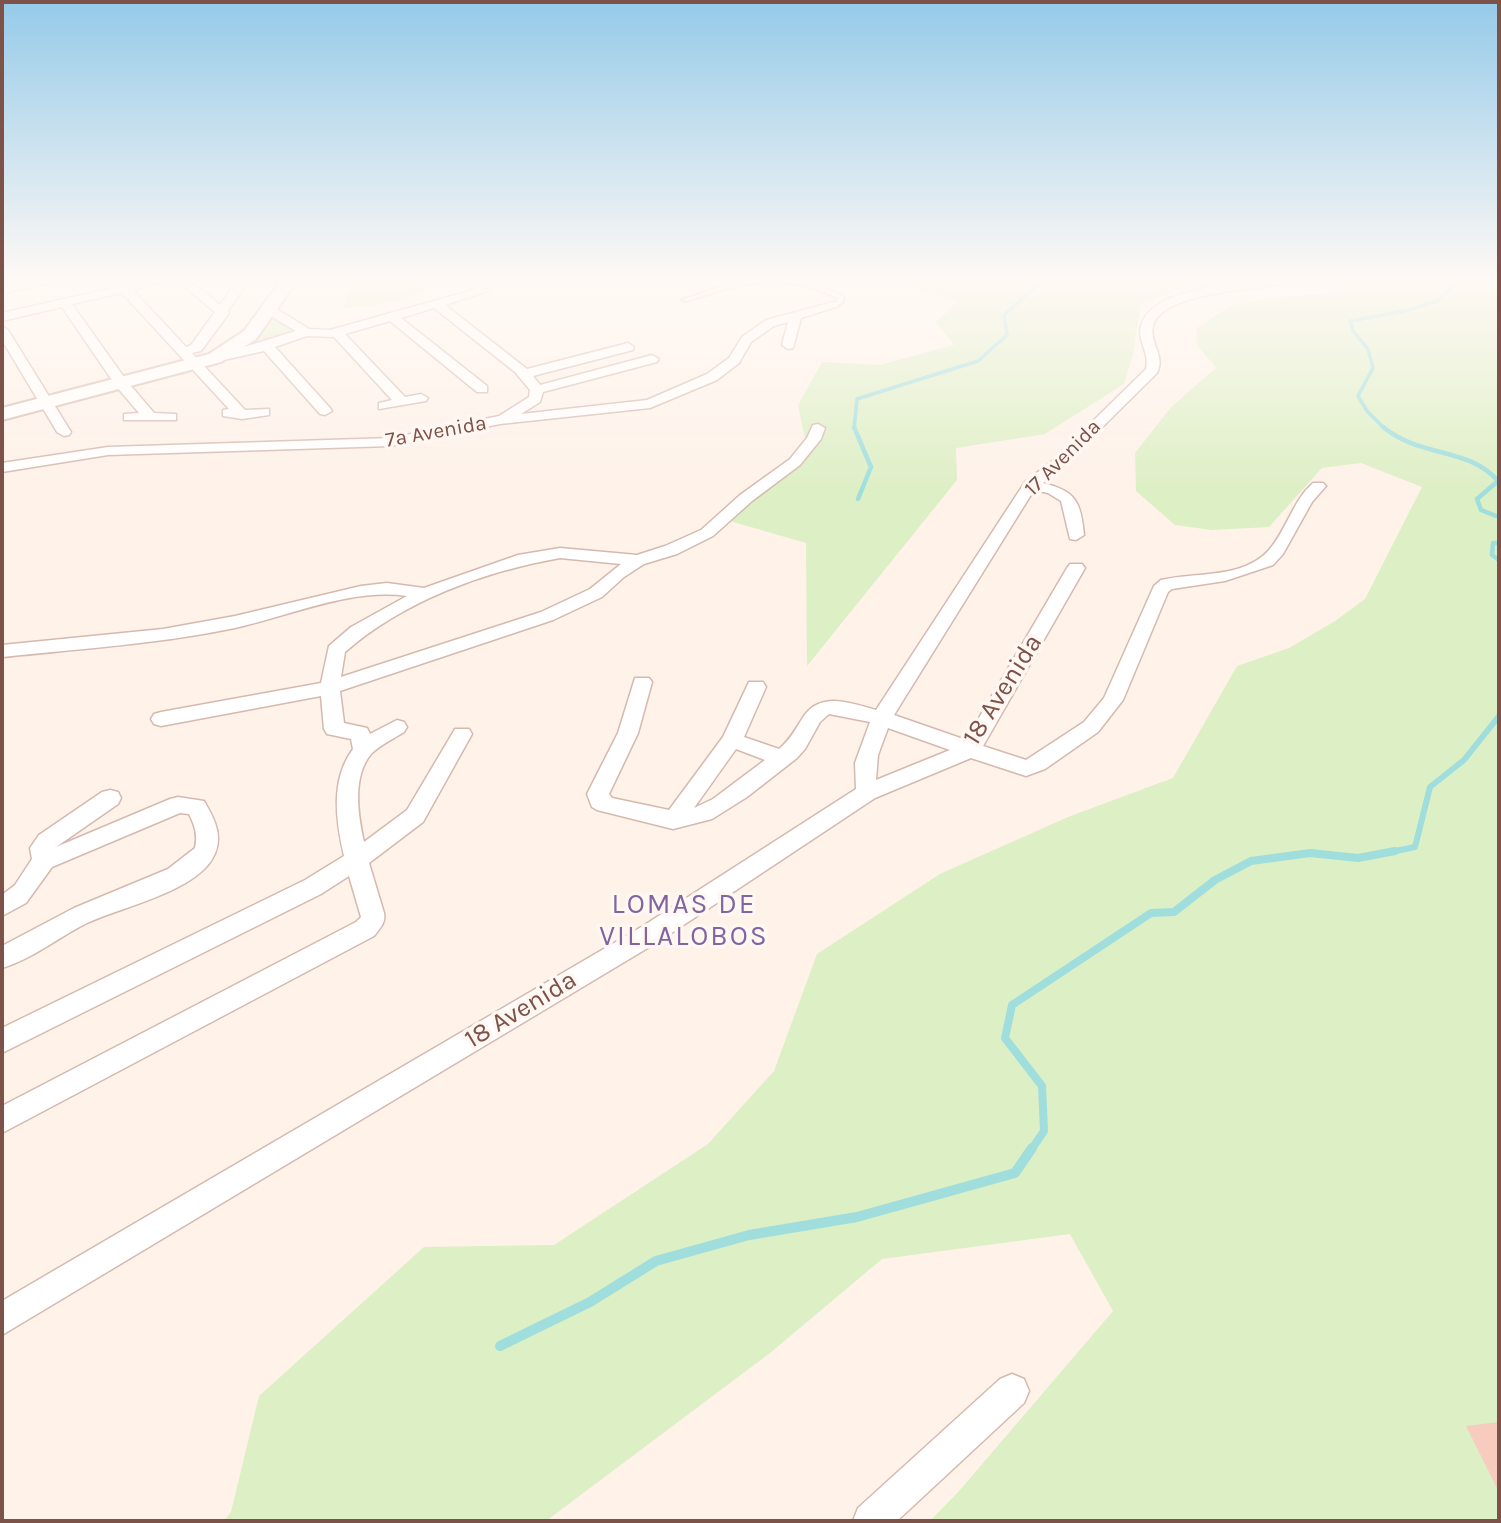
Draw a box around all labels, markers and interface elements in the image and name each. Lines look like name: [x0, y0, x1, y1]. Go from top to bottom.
street label: 7a Avenida: [383, 411, 489, 453]
street label: 17 Avenida: [1020, 415, 1106, 501]
street label: 18 Avenida: [957, 629, 1049, 751]
district label: LOMAS DE VILLALOBOS: [601, 888, 767, 954]
street label: 18 Avenida: [460, 965, 582, 1055]

